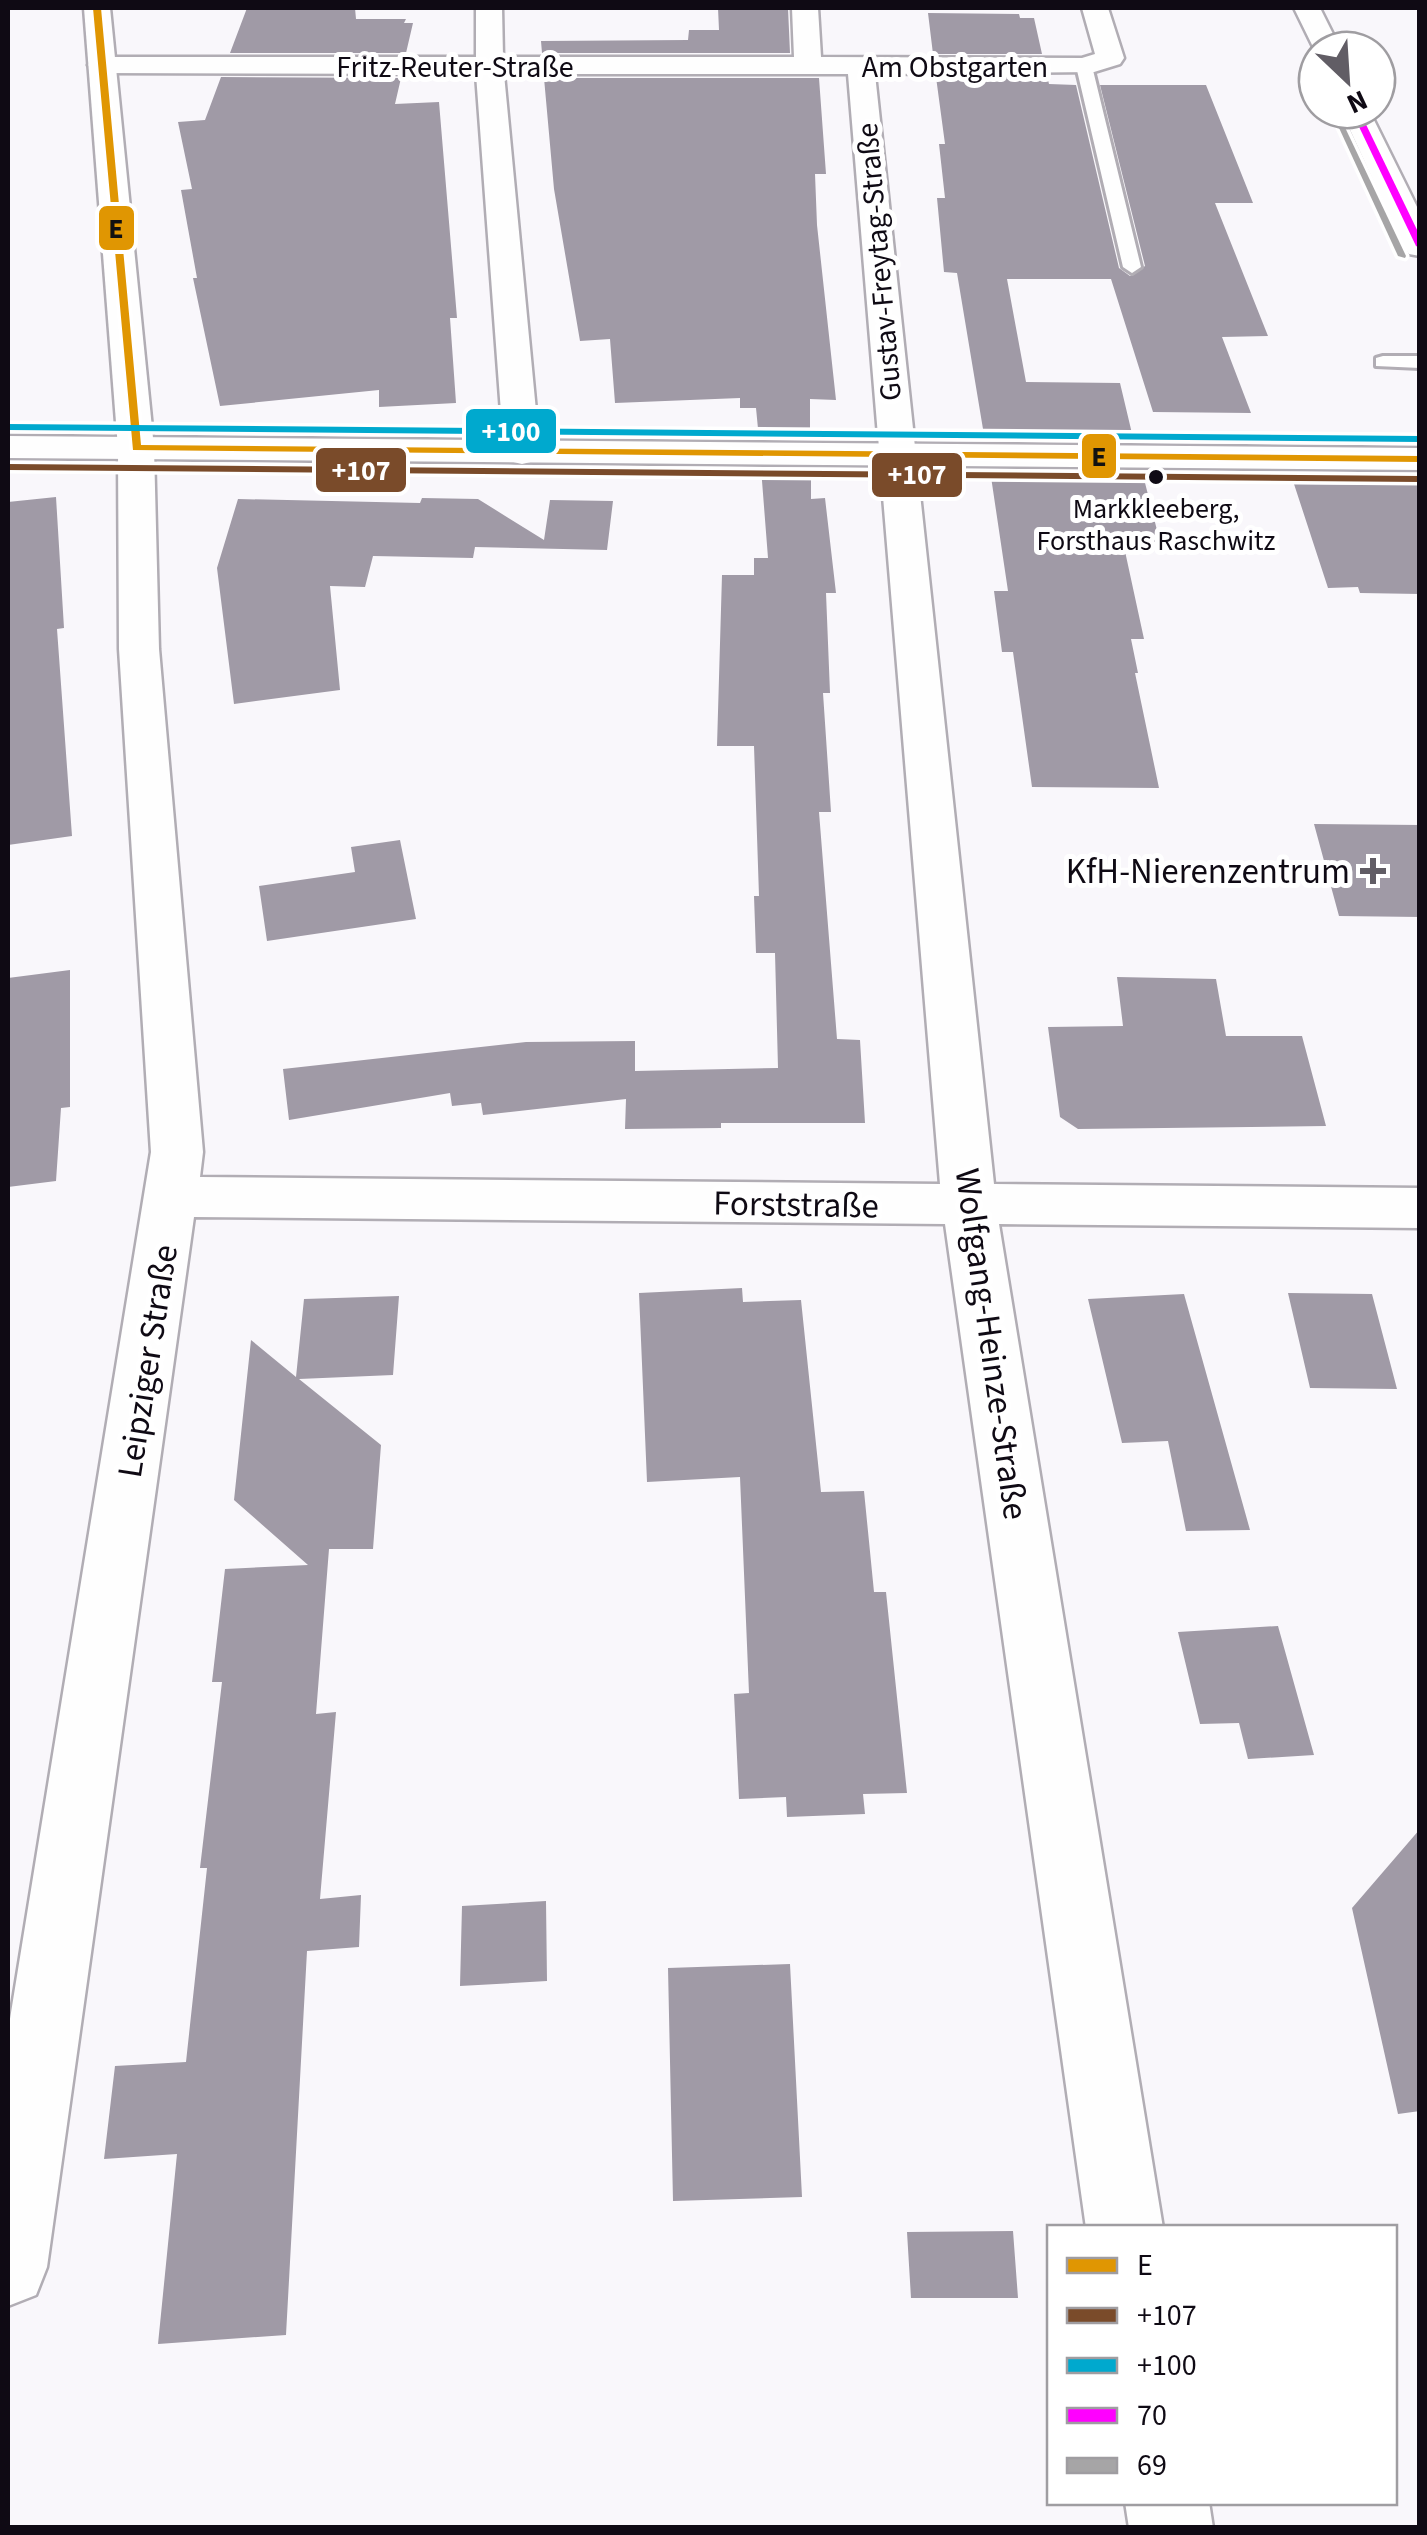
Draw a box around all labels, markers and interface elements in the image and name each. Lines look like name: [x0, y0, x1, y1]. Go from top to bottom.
north arrow: [1297, 30, 1397, 130]
street label: Fritz-Reuter-Straße: [336, 46, 574, 89]
street label: Am Obstgarten: [862, 46, 1048, 89]
text: N: [1340, 80, 1374, 124]
street label: Gustav-Freytag-Straße: [846, 121, 913, 403]
line badge: E: [97, 204, 136, 252]
text: E: [108, 209, 124, 249]
line badge: +100: [464, 407, 558, 455]
text: +100: [481, 412, 541, 452]
line badge: E: [1080, 432, 1118, 480]
text: E: [1091, 437, 1107, 477]
line badge: +107: [314, 446, 408, 494]
text: +107: [331, 451, 391, 491]
line badge: +107: [870, 451, 964, 499]
text: +107: [887, 455, 947, 495]
marker: Markkleeberg, Forsthaus Raschwitz: [1146, 467, 1166, 487]
place label: Markkleeberg, Forsthaus Raschwitz: [1037, 489, 1276, 561]
place label: KfH-Nierenzentrum: [1066, 847, 1350, 897]
marker: KfH-Nierenzentrum: [1360, 858, 1386, 884]
street label: Wolfgang-Heinze-Straße: [942, 1165, 1040, 1523]
street label: Forststraße: [713, 1179, 879, 1231]
street label: Leipziger Straße: [105, 1241, 191, 1481]
legend: [1047, 2225, 1397, 2505]
text: E: [1137, 2244, 1153, 2287]
text: +107: [1137, 2294, 1197, 2337]
text: +100: [1137, 2344, 1197, 2387]
text: 70: [1137, 2394, 1167, 2437]
text: 69: [1137, 2444, 1167, 2487]

